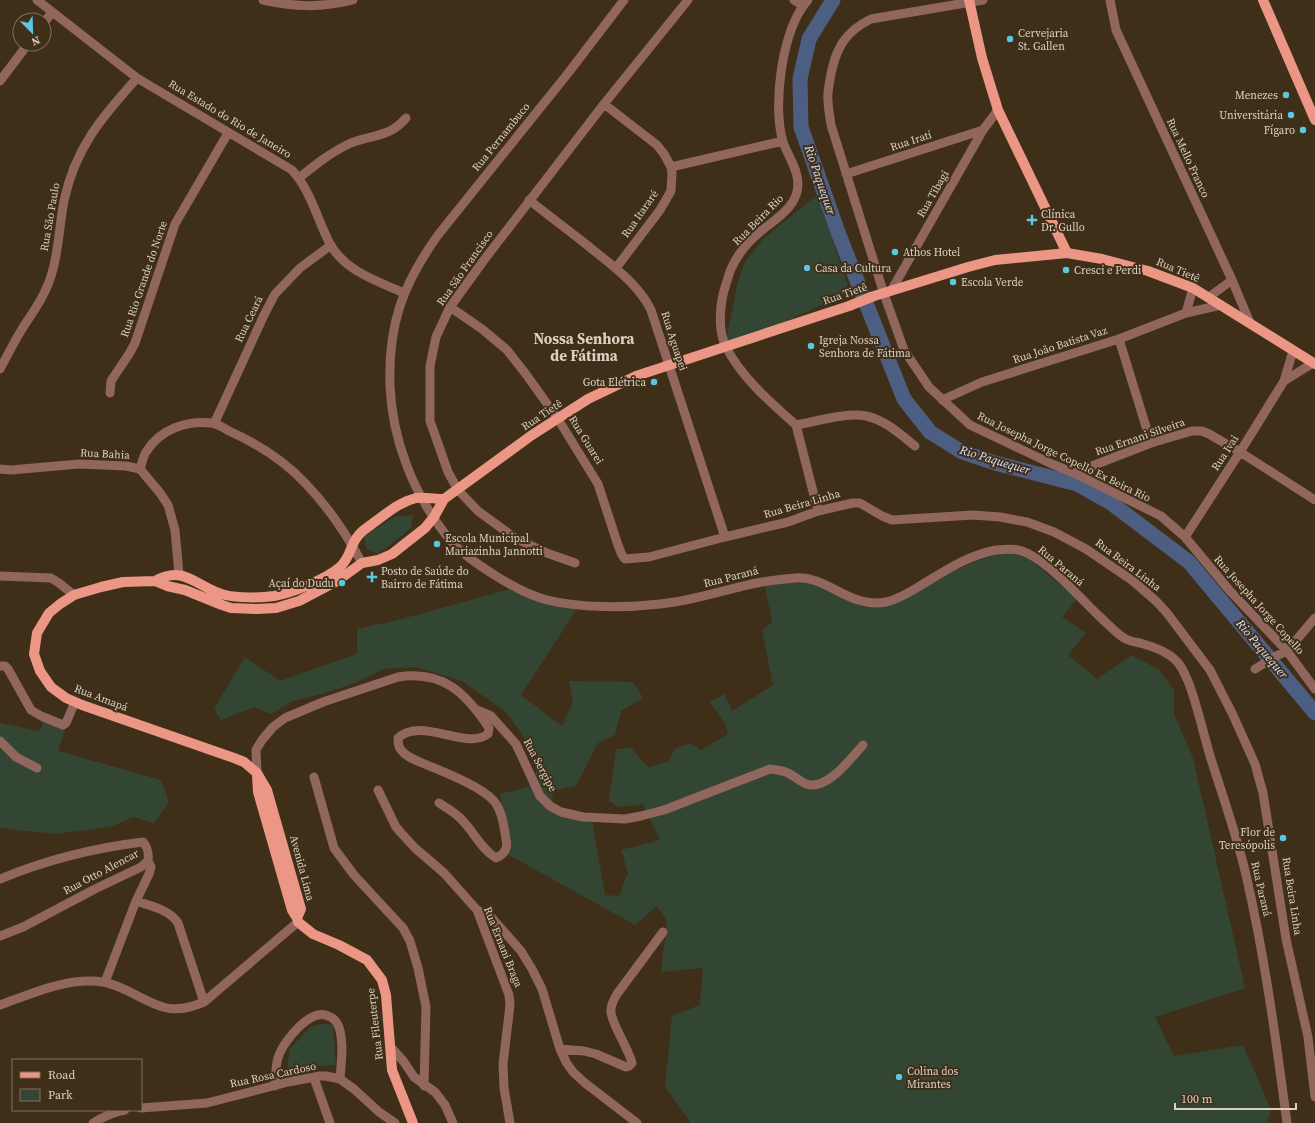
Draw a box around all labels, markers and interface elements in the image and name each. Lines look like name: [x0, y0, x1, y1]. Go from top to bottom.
north arrow: [12, 12, 52, 52]
place label: Cervejaria St. Gallen: [1018, 26, 1069, 54]
text: N: [29, 32, 42, 49]
marker: Cervejaria St. Gallen: [1005, 34, 1015, 44]
street label: Rua Estado do Rio de Janeiro: [166, 76, 294, 162]
place label: Menezes: [1235, 88, 1278, 103]
marker: Menezes: [1281, 90, 1291, 100]
street label: Rua Pernambuco: [469, 100, 533, 174]
place label: Universitária: [1219, 108, 1283, 123]
marker: Universitária: [1286, 110, 1296, 120]
street label: Rua Mello Franco: [1163, 116, 1213, 200]
place label: Fígaro: [1264, 123, 1295, 138]
marker: Fígaro: [1298, 125, 1308, 135]
street label: Rua Iratí: [888, 127, 934, 155]
water label: Rio Paquequer: [800, 142, 840, 218]
street label: Rua Tibagi: [913, 168, 953, 220]
street label: Rua São Paulo: [37, 182, 63, 252]
street label: Rua Itararé: [618, 187, 662, 241]
street label: Rua Beira Rio: [729, 191, 787, 249]
place label: Clínica Dr. Gullo: [1041, 207, 1085, 235]
marker: Clínica Dr. Gullo: [1026, 214, 1038, 226]
street label: Rua Rio Grande do Norte: [117, 218, 171, 339]
street label: Rua São Francisco: [433, 227, 497, 309]
place label: Athos Hotel: [903, 245, 960, 260]
marker: Athos Hotel: [890, 247, 900, 257]
street label: Rua Tietê: [1154, 254, 1203, 286]
place label: Casa da Cultura: [815, 261, 892, 276]
marker: Casa da Cultura: [802, 263, 812, 273]
place label: Cresci e Perdi: [1074, 263, 1141, 278]
marker: Cresci e Perdi: [1061, 265, 1071, 275]
place label: Escola Verde: [961, 275, 1024, 290]
marker: Escola Verde: [948, 277, 958, 287]
street label: Rua Tietê: [821, 279, 870, 309]
street label: Rua Ceará: [231, 293, 267, 345]
street label: Rua Aguapei: [657, 309, 691, 373]
street label: Rua João Batista Vaz: [1011, 323, 1109, 367]
district label: Nossa Senhora de Fátima: [533, 328, 636, 366]
place label: Igreja Nossa Senhora de Fátima: [819, 333, 911, 361]
marker: Igreja Nossa Senhora de Fátima: [806, 341, 816, 351]
place label: Gota Elétrica: [583, 375, 646, 390]
marker: Gota Elétrica: [649, 377, 659, 387]
street label: Rua Tietê: [519, 396, 566, 434]
street label: Rua Josepha Jorge Copello Ex Beira Rio: [975, 408, 1153, 506]
street label: Rua Guarei: [565, 413, 607, 467]
street label: Rua Ernani Silveira: [1093, 414, 1187, 459]
street label: Rua Ivai: [1208, 432, 1242, 474]
water label: Rio Paquequer: [957, 441, 1033, 479]
street label: Rua Bahia: [80, 445, 131, 463]
street label: Rua Beira Linha: [762, 486, 842, 522]
place label: Escola Municipal Mariazinha Jannotti: [445, 531, 543, 559]
street label: Rua Beira Linha: [1092, 535, 1164, 595]
marker: Escola Municipal Mariazinha Jannotti: [432, 539, 442, 549]
street label: Rua Paraná: [1035, 542, 1088, 590]
street label: Rua Josepha Jorge Copello: [1210, 552, 1308, 658]
street label: Rua Paraná: [702, 563, 760, 591]
place label: Posto de Saúde do Bairro de Fátima: [381, 564, 469, 592]
marker: Posto de Saúde do Bairro de Fátima: [366, 571, 378, 583]
place label: Açaí do Dudu: [269, 576, 335, 591]
marker: Açaí do Dudu: [337, 578, 347, 588]
water label: Rio Paquequer: [1232, 615, 1292, 683]
street label: Rua Amapá: [72, 681, 130, 715]
street label: Rua Sergipe: [520, 736, 560, 795]
place label: Flor de Teresópolis: [1219, 825, 1275, 853]
marker: Flor de Teresópolis: [1278, 833, 1288, 843]
street label: Avenida Lima: [286, 834, 318, 903]
street label: Rua Otto Alencar: [61, 846, 142, 898]
street label: Rua Beira Linha: [1278, 856, 1306, 936]
street label: Rua Paraná: [1247, 860, 1275, 918]
street label: Rua Ernani Braga: [480, 904, 526, 990]
street label: Rua Fileuterpe: [363, 987, 387, 1061]
legend: [12, 1059, 142, 1111]
street label: Rua Rosa Cardoso: [229, 1059, 317, 1091]
place label: Colina dos Mirantes: [907, 1064, 959, 1092]
text: Road: [48, 1067, 75, 1083]
marker: Colina dos Mirantes: [894, 1072, 904, 1082]
scale bar: [1175, 1085, 1296, 1111]
text: Park: [48, 1087, 73, 1103]
text: 100 m: [1181, 1091, 1213, 1107]

